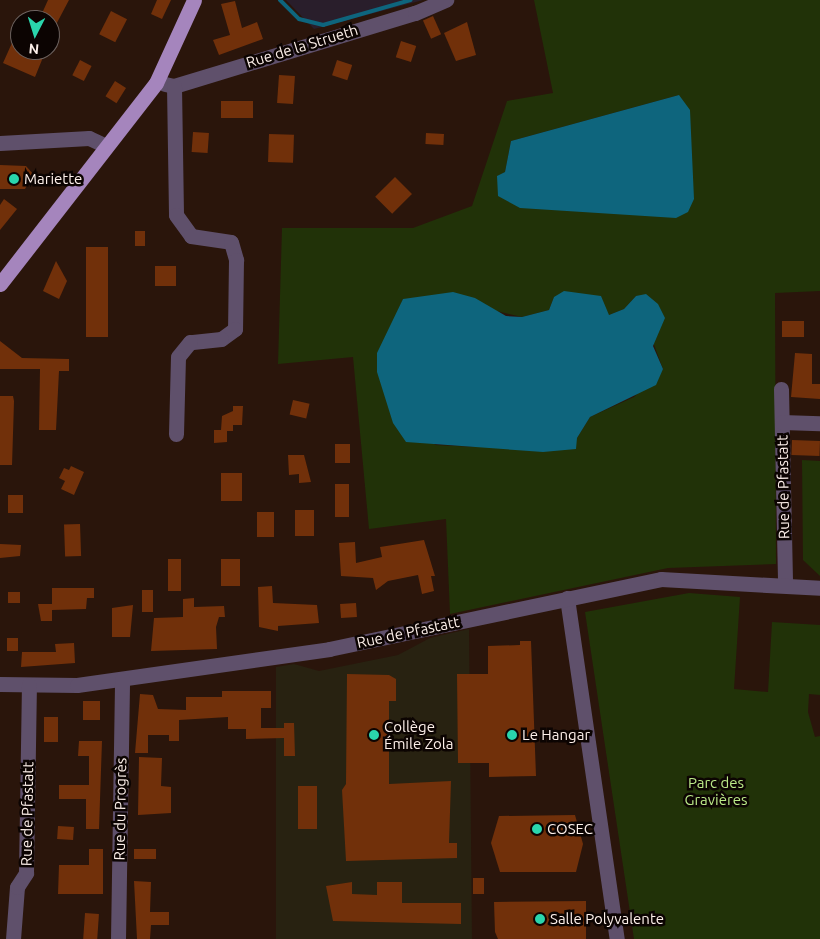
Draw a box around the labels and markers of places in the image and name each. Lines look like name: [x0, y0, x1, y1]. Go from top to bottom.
place label: Mariette: [24, 170, 82, 188]
marker: Mariette: [8, 173, 20, 185]
place label: Collège Émile Zola: [384, 717, 453, 752]
place label: Le Hangar: [522, 726, 590, 744]
marker: Collège Émile Zola: [368, 729, 380, 741]
marker: Le Hangar: [506, 729, 518, 741]
place label: COSEC: [547, 820, 593, 838]
marker: COSEC: [531, 823, 543, 835]
place label: Salle Polyvalente: [550, 910, 664, 928]
marker: Salle Polyvalente: [534, 913, 546, 925]

